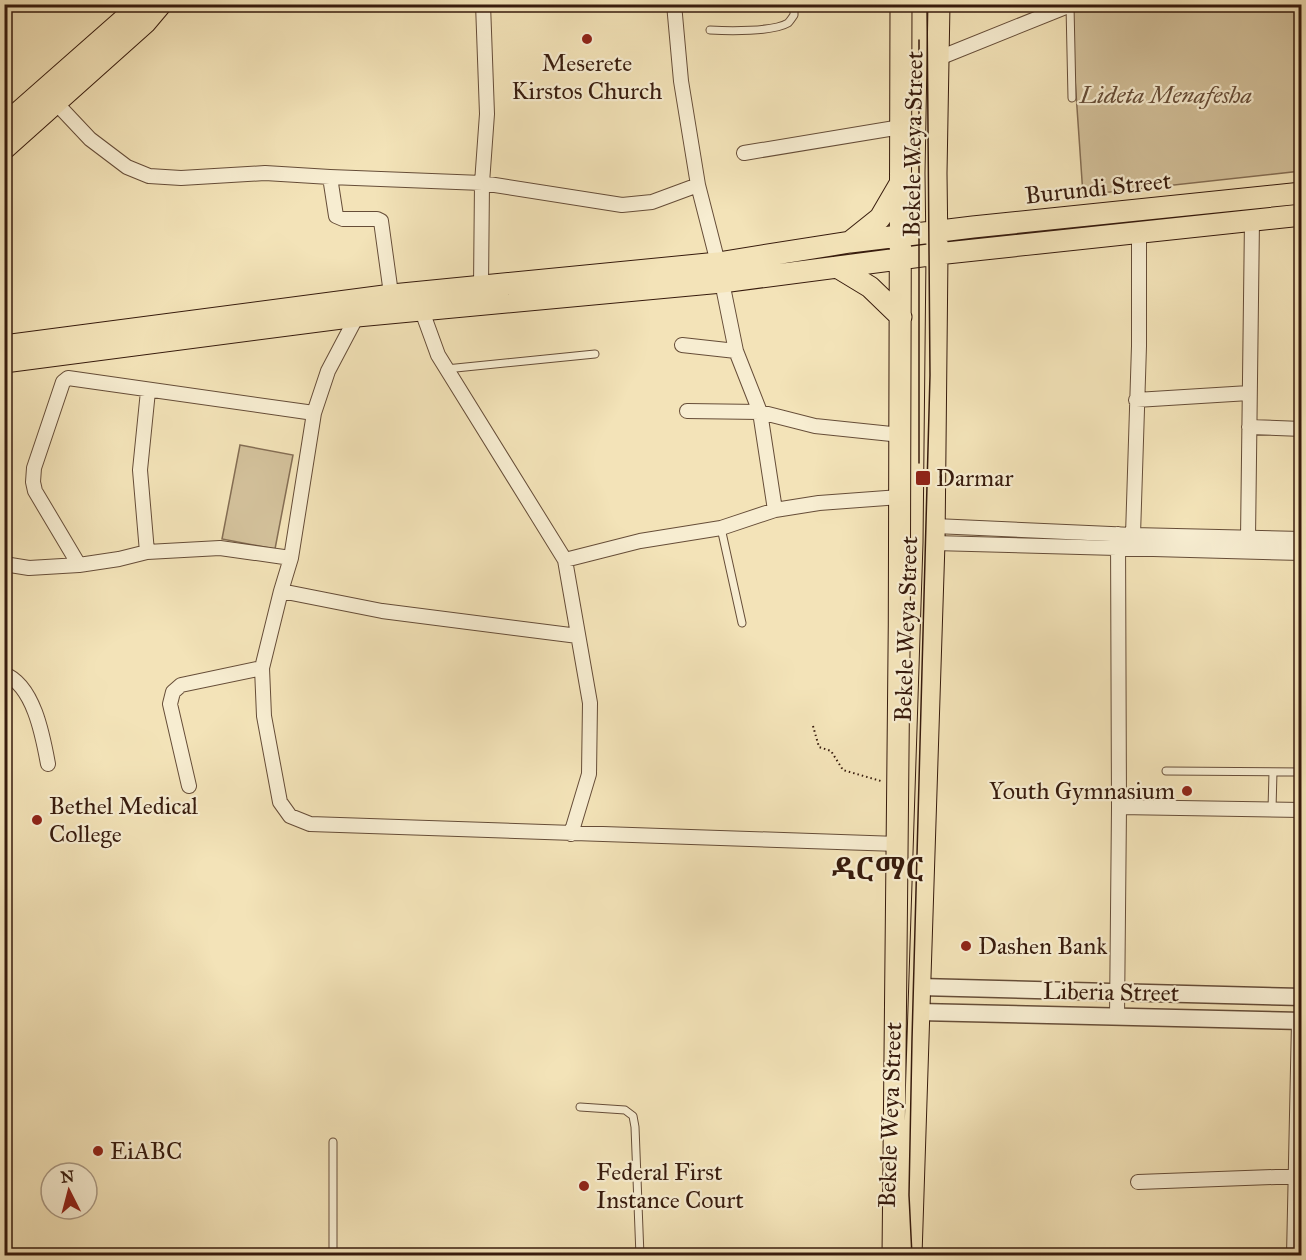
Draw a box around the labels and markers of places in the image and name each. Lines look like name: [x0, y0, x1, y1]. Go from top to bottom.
marker: Meserete Kirstos Church: [580, 32, 594, 46]
place label: Meserete Kirstos Church: [512, 48, 662, 106]
place label: Darmar: [936, 463, 1013, 493]
marker: Darmar: [914, 469, 932, 487]
place label: Youth Gymnasium: [989, 776, 1175, 806]
marker: Youth Gymnasium: [1180, 784, 1194, 798]
place label: Bethel Medical College: [49, 791, 199, 849]
marker: Bethel Medical College: [30, 813, 44, 827]
place label: Dashen Bank: [978, 931, 1108, 961]
marker: Dashen Bank: [959, 939, 973, 953]
place label: EiABC: [110, 1136, 182, 1166]
marker: EiABC: [91, 1144, 105, 1158]
place label: Federal First Instance Court: [596, 1157, 744, 1215]
marker: Federal First Instance Court: [577, 1179, 591, 1193]

